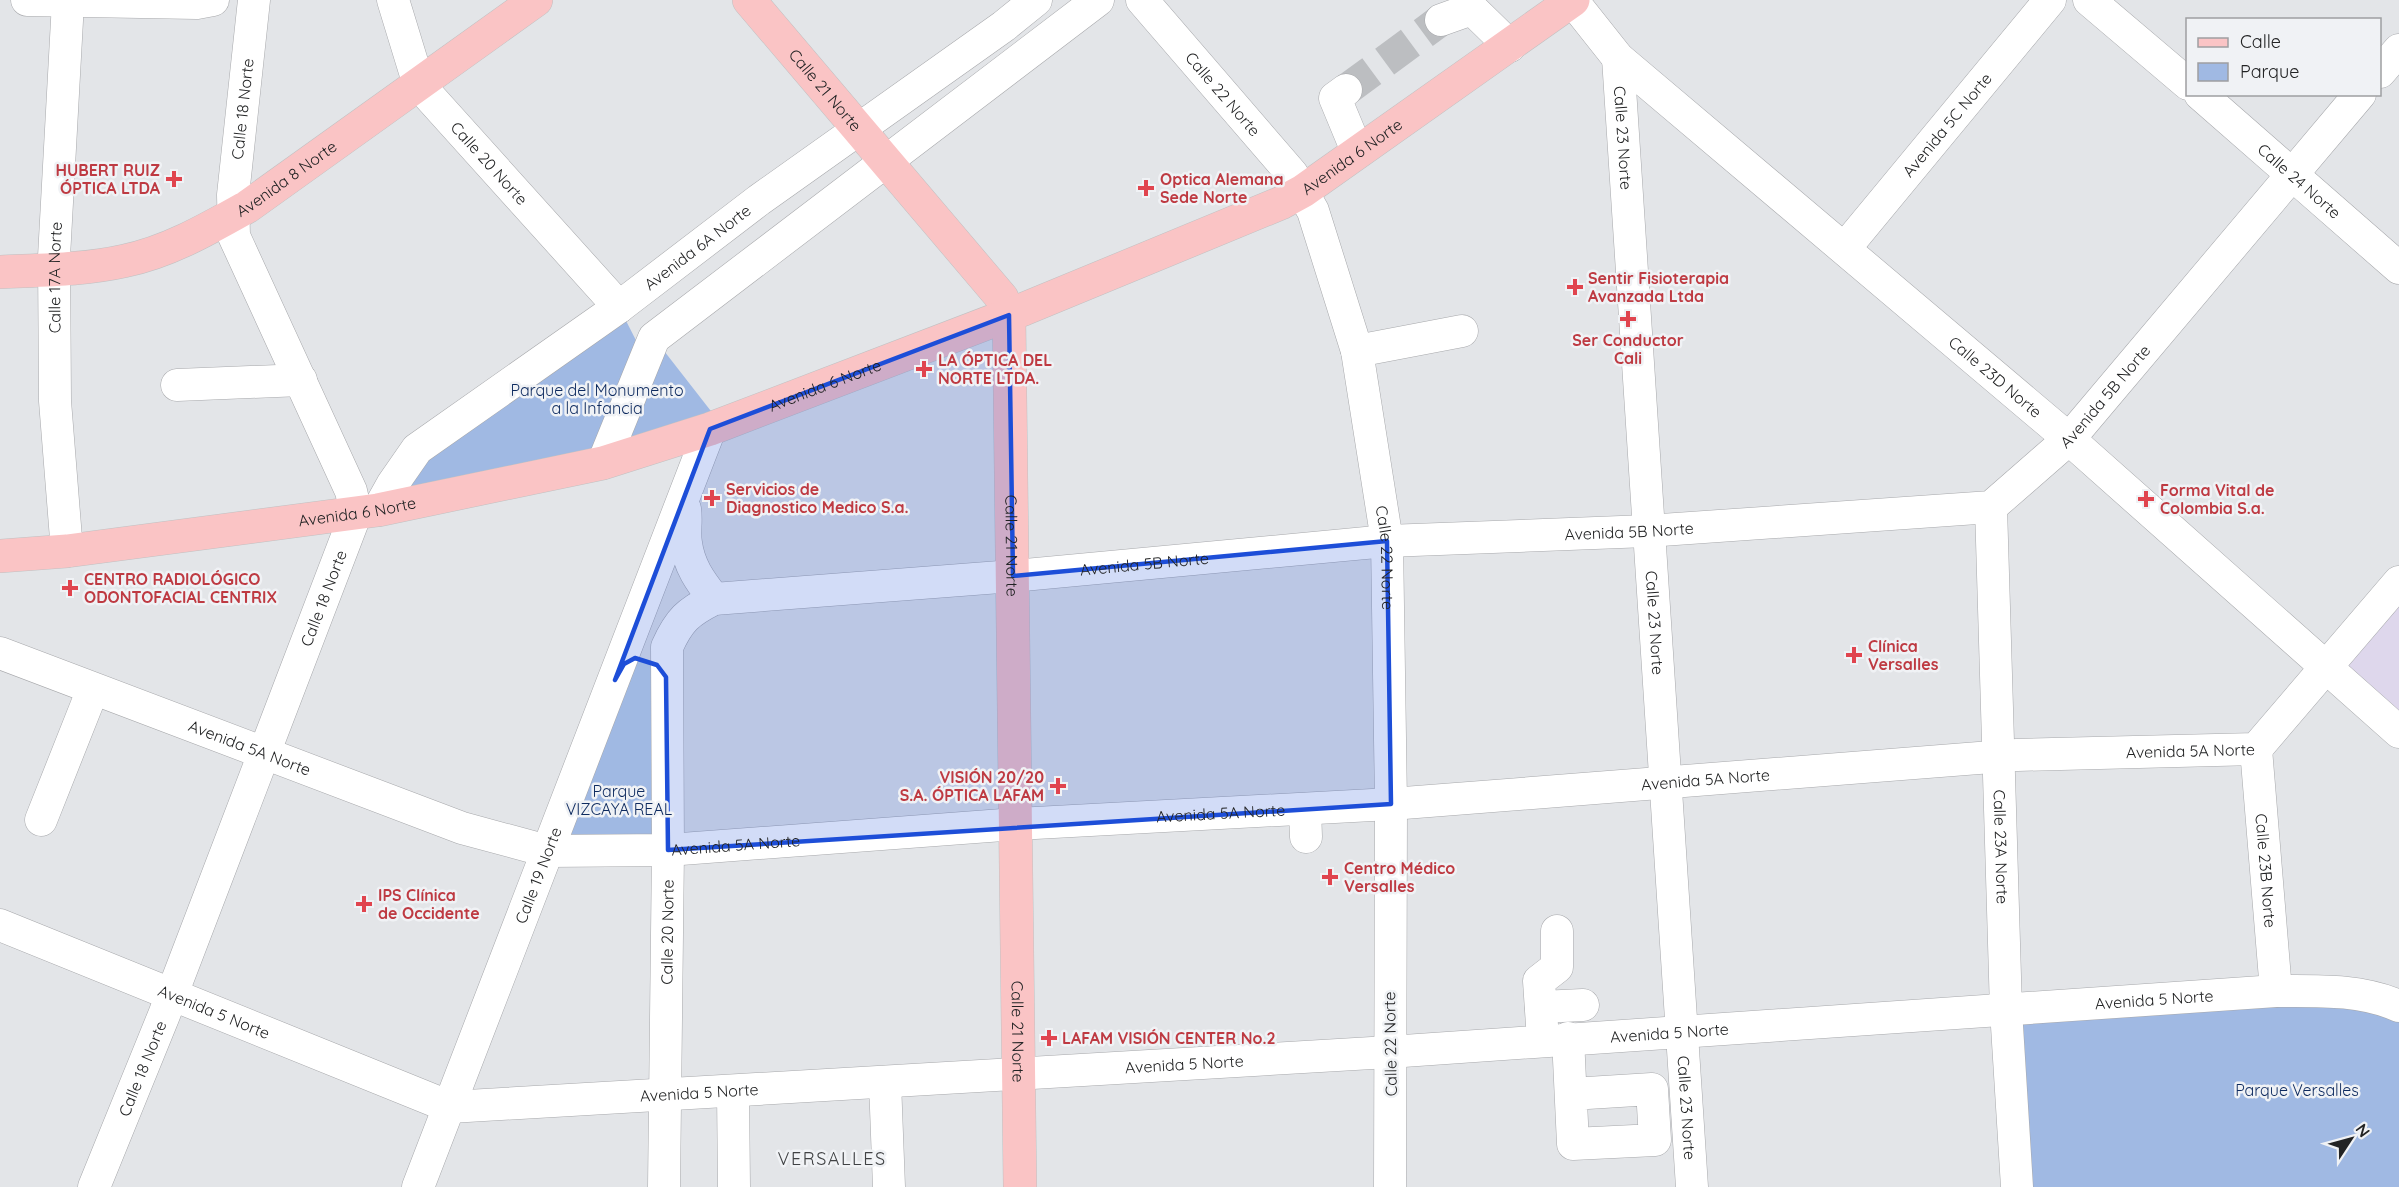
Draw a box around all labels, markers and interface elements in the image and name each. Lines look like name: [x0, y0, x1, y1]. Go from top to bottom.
legend: [2186, 18, 2381, 96]
text: Calle: [2240, 30, 2281, 53]
street label: Calle 21 Norte: [785, 45, 866, 135]
street label: Calle 22 Norte: [1181, 48, 1265, 140]
street label: Calle 18 Norte: [227, 57, 258, 160]
text: Parque: [2240, 60, 2299, 83]
street label: Avenida 5C Norte: [1898, 68, 1996, 181]
street label: Calle 23 Norte: [1610, 85, 1637, 191]
street label: Avenida 6 Norte: [1298, 114, 1406, 199]
street label: Calle 20 Norte: [447, 117, 532, 209]
street label: Avenida 8 Norte: [233, 136, 340, 221]
street label: Calle 24 Norte: [2254, 139, 2345, 223]
place label: HUBERT RUIZ ÓPTICA LTDA: [55, 160, 161, 198]
place label: Optica Alemana Sede Norte: [1160, 169, 1284, 207]
marker: HUBERT RUIZ ÓPTICA LTDA: [165, 170, 183, 188]
marker: Optica Alemana Sede Norte: [1137, 179, 1155, 197]
street label: Avenida 6A Norte: [640, 200, 755, 294]
street label: Calle 17A Norte: [44, 221, 66, 333]
place label: Sentir Fisioterapia Avanzada Ltda: [1588, 268, 1729, 306]
marker: Sentir Fisioterapia Avanzada Ltda: [1566, 278, 1584, 296]
marker: Ser Conductor Cali: [1619, 310, 1637, 328]
place label: Ser Conductor Cali: [1572, 330, 1684, 368]
street label: Calle 23D Norte: [1945, 332, 2046, 422]
street label: Avenida 5B Norte: [2056, 340, 2154, 452]
place label: LA ÓPTICA DEL NORTE LTDA.: [938, 350, 1052, 388]
street label: Avenida 6 Norte: [766, 355, 884, 416]
marker: LA ÓPTICA DEL NORTE LTDA.: [915, 360, 933, 378]
park label: Parque del Monumento a la Infancia: [510, 380, 684, 418]
place label: Servicios de Diagnostico Medico S.a.: [726, 479, 909, 517]
place label: Forma Vital de Colombia S.a.: [2160, 480, 2274, 518]
marker: Servicios de Diagnostico Medico S.a.: [703, 489, 721, 507]
marker: Forma Vital de Colombia S.a.: [2137, 490, 2155, 508]
street label: Avenida 6 Norte: [297, 492, 418, 530]
street label: Calle 21 Norte: [1001, 495, 1023, 597]
street label: Calle 22 Norte: [1372, 504, 1398, 610]
street label: Avenida 5B Norte: [1564, 518, 1694, 544]
street label: Calle 18 Norte: [296, 547, 351, 649]
street label: Avenida 5B Norte: [1079, 548, 1210, 580]
place label: CENTRO RADIOLÓGICO ODONTOFACIAL CENTRIX: [84, 569, 277, 607]
street label: Calle 23 Norte: [1642, 570, 1668, 676]
marker: CENTRO RADIOLÓGICO ODONTOFACIAL CENTRIX: [61, 579, 79, 597]
place label: Clínica Versalles: [1868, 636, 1939, 674]
marker: Clínica Versalles: [1845, 646, 1863, 664]
street label: Avenida 5A Norte: [186, 715, 314, 780]
street label: Avenida 5A Norte: [2126, 739, 2255, 762]
street label: Avenida 5A Norte: [1640, 764, 1771, 794]
place label: VISIÓN 20/20 S.A. ÓPTICA LAFAM: [900, 767, 1044, 805]
marker: VISIÓN 20/20 S.A. ÓPTICA LAFAM: [1049, 777, 1067, 795]
park label: Parque VIZCAYA REAL: [566, 781, 673, 819]
street label: Calle 23A Norte: [1989, 789, 2013, 904]
street label: Avenida 5A Norte: [1156, 800, 1286, 827]
street label: Calle 23B Norte: [2251, 813, 2281, 929]
street label: Calle 19 Norte: [510, 824, 566, 926]
street label: Avenida 5A Norte: [671, 830, 801, 860]
place label: Centro Médico Versalles: [1344, 858, 1455, 896]
marker: Centro Médico Versalles: [1321, 868, 1339, 886]
street label: Calle 20 Norte: [656, 879, 678, 985]
place label: IPS Clínica de Occidente: [378, 885, 480, 923]
marker: IPS Clínica de Occidente: [355, 895, 373, 913]
street label: Avenida 5 Norte: [155, 980, 273, 1043]
street label: Calle 21 Norte: [1007, 981, 1029, 1083]
street label: Avenida 5 Norte: [2094, 985, 2214, 1013]
street label: Calle 22 Norte: [1379, 991, 1401, 1097]
street label: Calle 18 Norte: [114, 1018, 171, 1119]
street label: Avenida 5 Norte: [1609, 1019, 1729, 1047]
place label: LAFAM VISIÓN CENTER No.2: [1062, 1028, 1276, 1048]
marker: LAFAM VISIÓN CENTER No.2: [1040, 1029, 1058, 1047]
street label: Avenida 5 Norte: [1124, 1051, 1244, 1077]
street label: Calle 23 Norte: [1673, 1055, 1700, 1160]
street label: Avenida 5 Norte: [639, 1079, 759, 1106]
park label: Parque Versalles: [2235, 1080, 2359, 1100]
north arrow: [2321, 1109, 2381, 1169]
text: N: [2352, 1120, 2375, 1141]
district label: VERSALLES: [777, 1147, 887, 1170]

